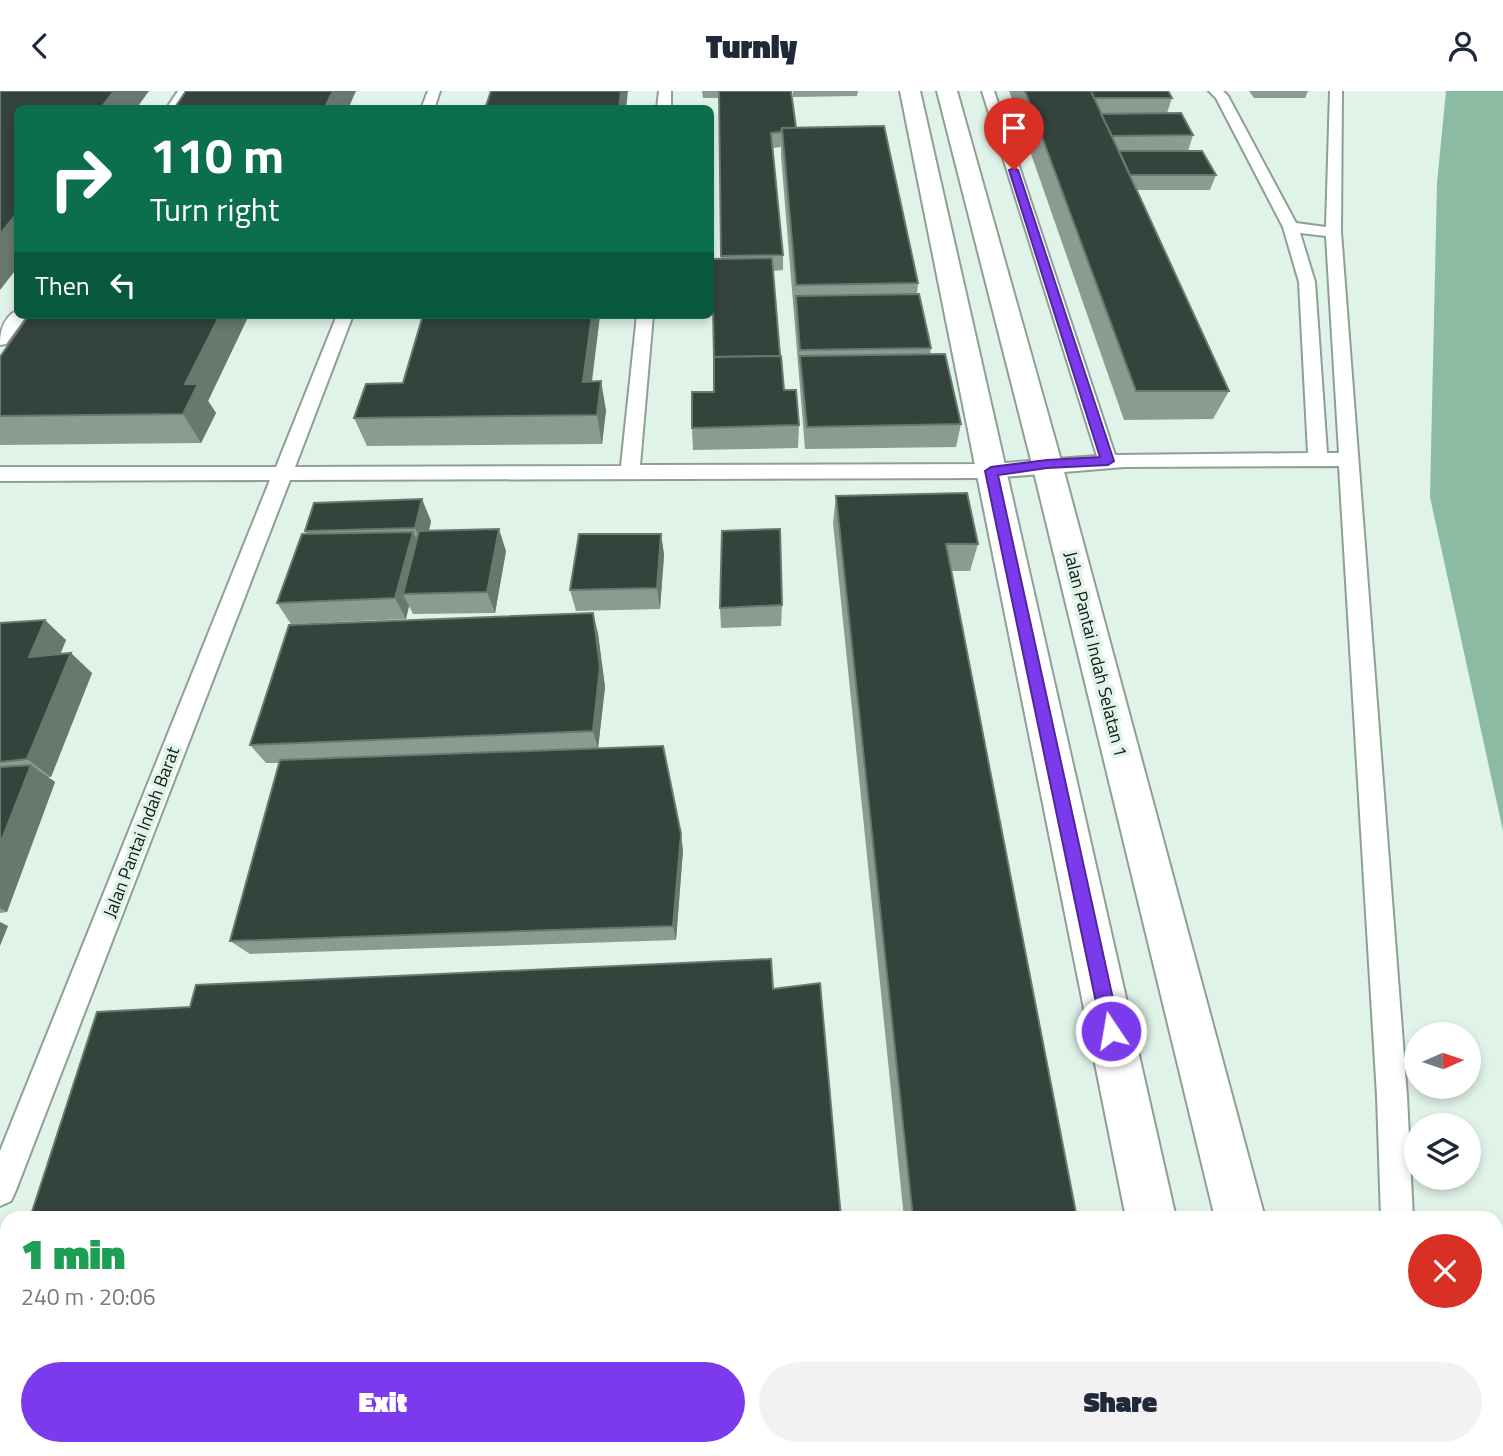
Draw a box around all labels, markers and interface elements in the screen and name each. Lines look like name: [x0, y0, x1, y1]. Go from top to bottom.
text: Turnly: [706, 22, 797, 70]
icon: back: [21, 27, 59, 65]
icon: person: [1444, 27, 1482, 65]
pin: [984, 98, 1044, 170]
icon: arrive: [995, 109, 1033, 147]
text: 110 m: [150, 117, 284, 192]
icon: right: [35, 133, 126, 224]
text: Turn right: [150, 185, 279, 233]
text: Then: [35, 266, 90, 305]
icon: left: [104, 266, 142, 304]
street label: Jalan Pantai Indah Selatan 1: [1057, 548, 1135, 760]
street label: Jalan Pantai Indah Barat: [96, 742, 186, 922]
position arrow: [1074, 994, 1148, 1068]
north arrow: [1404, 1022, 1480, 1099]
map controls: [1404, 1022, 1481, 1190]
button: layers: [1404, 1113, 1481, 1190]
text: 1 min: [21, 1221, 125, 1285]
button: close: [1408, 1234, 1482, 1308]
text: 240 m · 20:06: [21, 1279, 156, 1314]
button: Exit: [21, 1362, 745, 1442]
button: Share: [759, 1362, 1482, 1442]

